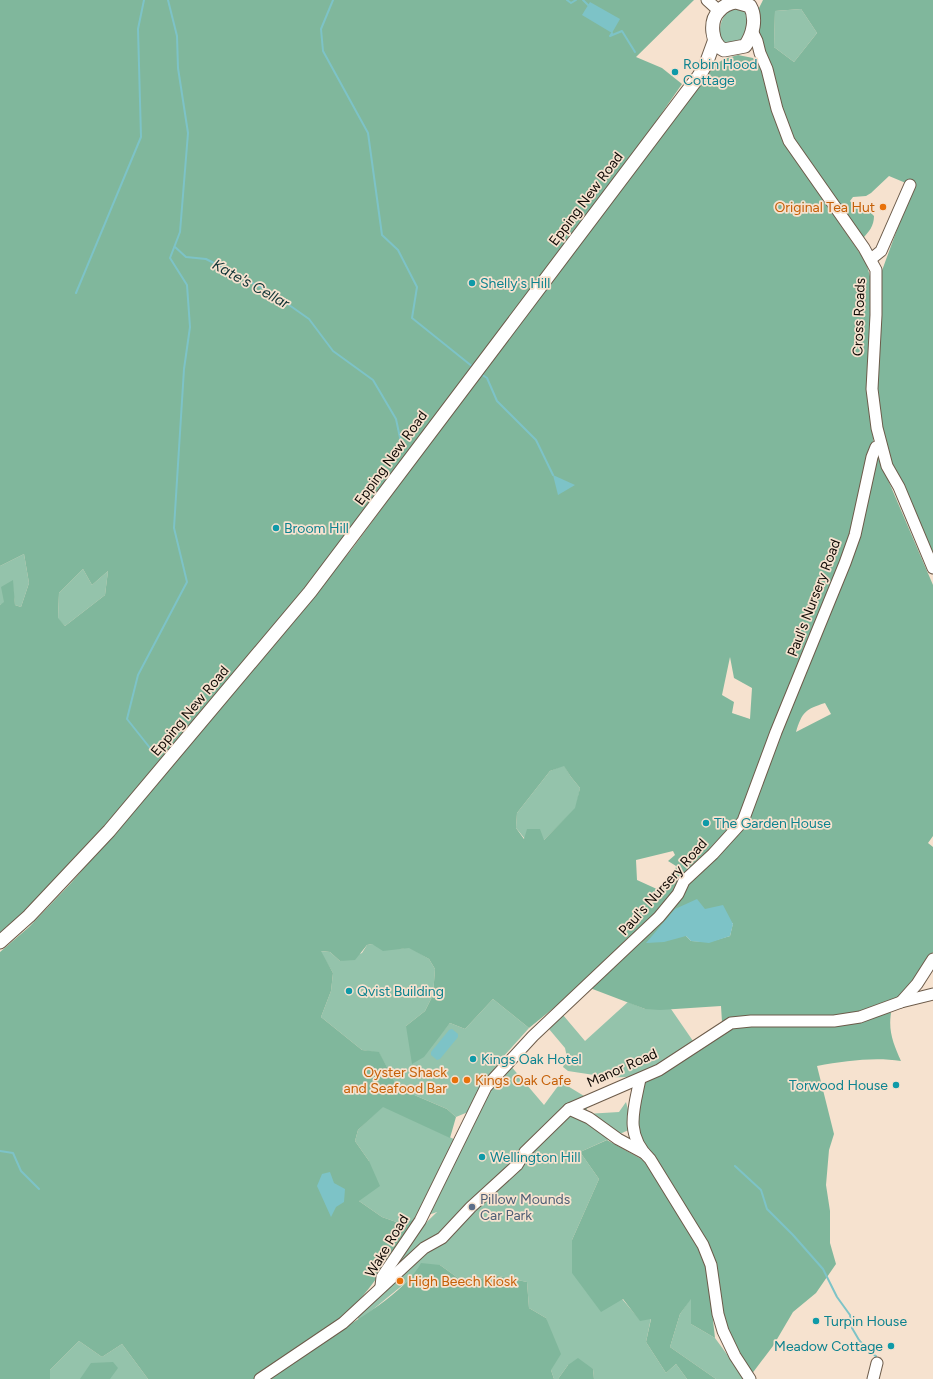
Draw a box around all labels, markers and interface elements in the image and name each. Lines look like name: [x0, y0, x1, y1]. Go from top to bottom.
place label: Robin Hood Cottage: [683, 56, 758, 89]
marker: Robin Hood Cottage: [670, 67, 680, 77]
street label: Epping New Road: [545, 149, 627, 249]
place label: Original Tea Hut: [774, 199, 875, 216]
marker: Original Tea Hut: [878, 202, 888, 212]
water label: Kate's Cellar: [209, 255, 293, 313]
place label: Shelly's Hill: [480, 275, 550, 292]
marker: Shelly's Hill: [467, 278, 477, 288]
street label: Cross Roads: [849, 278, 869, 356]
street label: Epping New Road: [351, 407, 431, 509]
place label: Broom Hill: [284, 520, 349, 537]
marker: Broom Hill: [271, 523, 281, 533]
street label: Paul's Nursery Road: [784, 537, 844, 659]
street label: Epping New Road: [147, 662, 233, 760]
place label: The Garden House: [714, 815, 831, 832]
marker: The Garden House: [701, 818, 711, 828]
street label: Paul's Nursery Road: [615, 835, 711, 939]
place label: Qvist Building: [357, 983, 444, 1000]
marker: Qvist Building: [344, 986, 354, 996]
street label: Manor Road: [584, 1045, 660, 1091]
place label: Kings Oak Hotel: [481, 1051, 582, 1068]
marker: Kings Oak Hotel: [468, 1054, 478, 1064]
place label: Oyster Shack and Seafood Bar: [344, 1064, 447, 1097]
place label: Kings Oak Cafe: [475, 1072, 571, 1089]
marker: Oyster Shack and Seafood Bar: [450, 1075, 460, 1085]
marker: Kings Oak Cafe: [462, 1075, 472, 1085]
place label: Torwood House: [789, 1077, 888, 1094]
marker: Torwood House: [891, 1080, 901, 1090]
place label: Wellington Hill: [490, 1149, 581, 1166]
marker: Wellington Hill: [477, 1152, 487, 1162]
place label: Pillow Mounds Car Park: [480, 1191, 570, 1224]
marker: Pillow Mounds Car Park: [467, 1202, 477, 1212]
street label: Wake Road: [362, 1212, 412, 1280]
place label: High Beech Kiosk: [408, 1273, 517, 1290]
marker: High Beech Kiosk: [395, 1276, 405, 1286]
place label: Turpin House: [824, 1313, 907, 1330]
marker: Turpin House: [811, 1316, 821, 1326]
place label: Meadow Cottage: [774, 1338, 883, 1355]
marker: Meadow Cottage: [886, 1341, 896, 1351]

